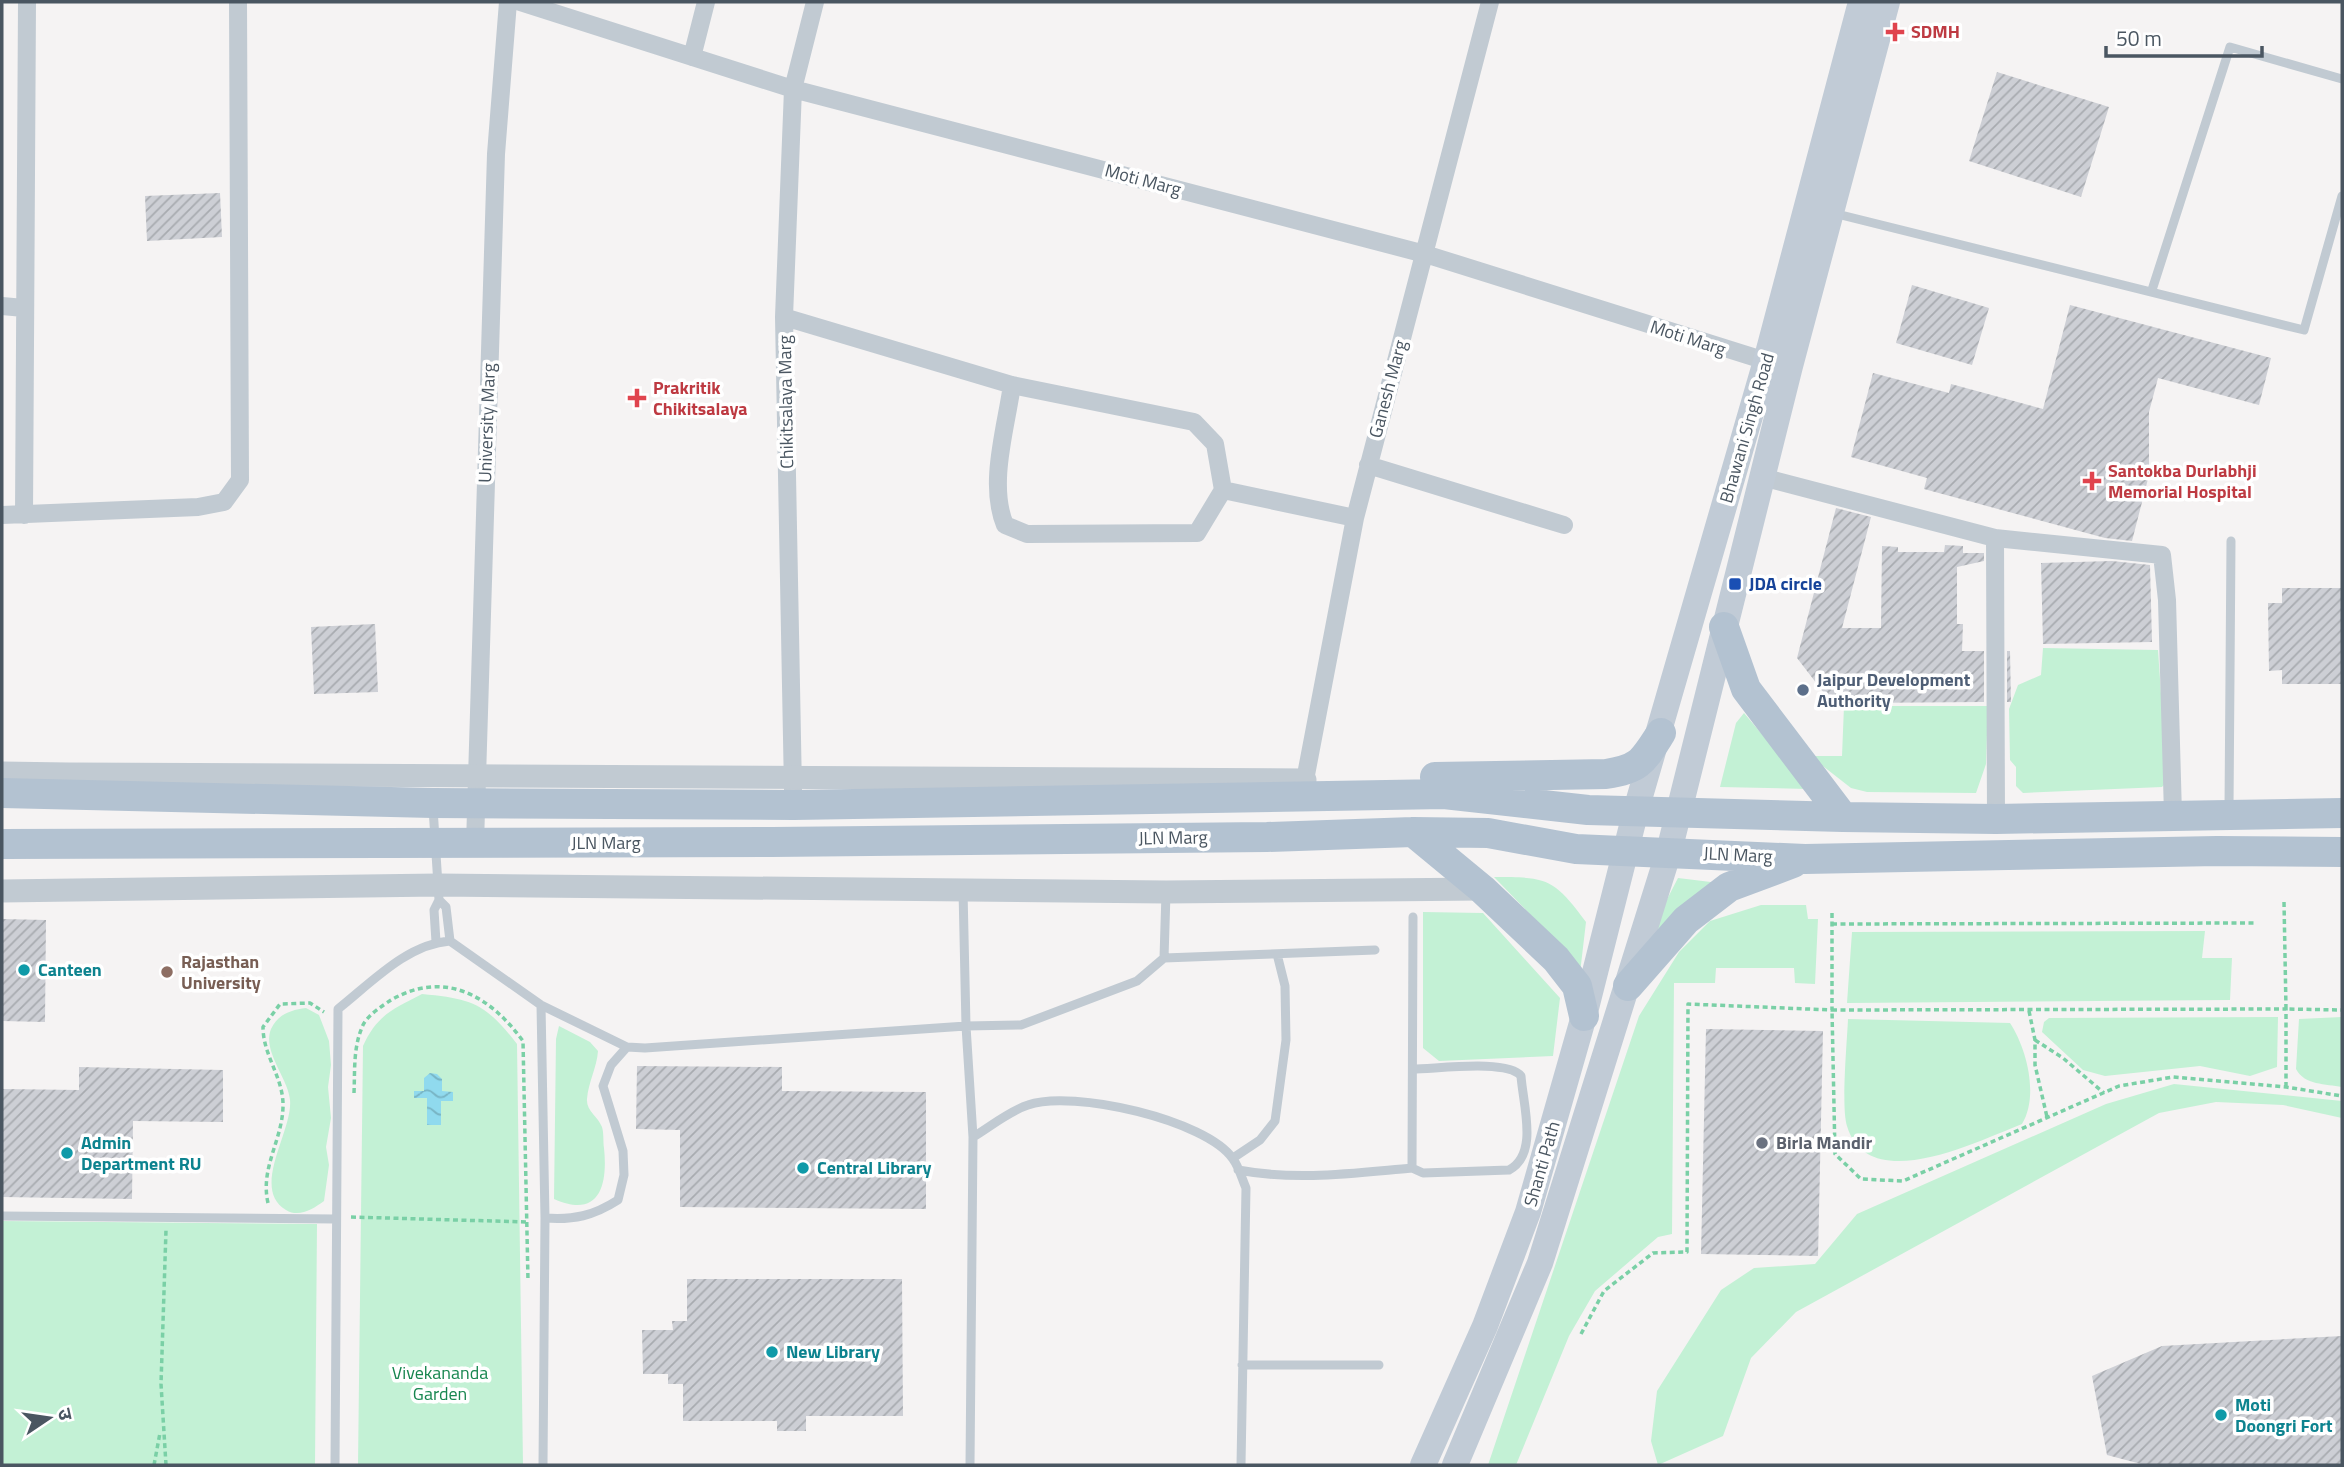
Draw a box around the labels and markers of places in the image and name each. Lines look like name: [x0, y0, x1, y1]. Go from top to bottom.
place label: SDMH: [1911, 18, 1960, 45]
marker: SDMH: [1885, 22, 1905, 42]
place label: Prakritik Chikitsalaya: [653, 374, 748, 422]
marker: Prakritik Chikitsalaya: [627, 388, 647, 408]
place label: Santokba Durlabhji Memorial Hospital: [2108, 457, 2257, 505]
marker: Santokba Durlabhji Memorial Hospital: [2082, 471, 2102, 491]
place label: JDA circle: [1749, 570, 1822, 597]
marker: JDA circle: [1727, 576, 1743, 592]
place label: Jaipur Development Authority: [1817, 666, 1971, 714]
marker: Jaipur Development Authority: [1795, 682, 1811, 698]
place label: Rajasthan University: [181, 948, 261, 996]
place label: Canteen: [38, 956, 102, 983]
marker: Canteen: [16, 962, 32, 978]
marker: Rajasthan University: [159, 964, 175, 980]
place label: Admin Department RU: [81, 1129, 202, 1177]
place label: Birla Mandir: [1776, 1129, 1872, 1156]
marker: Birla Mandir: [1754, 1135, 1770, 1151]
marker: Admin Department RU: [59, 1145, 75, 1161]
place label: Central Library: [817, 1154, 932, 1181]
marker: Central Library: [795, 1160, 811, 1176]
place label: New Library: [786, 1338, 880, 1365]
marker: New Library: [764, 1344, 780, 1360]
place label: Moti Doongri Fort: [2235, 1391, 2333, 1439]
marker: Moti Doongri Fort: [2213, 1407, 2229, 1423]

